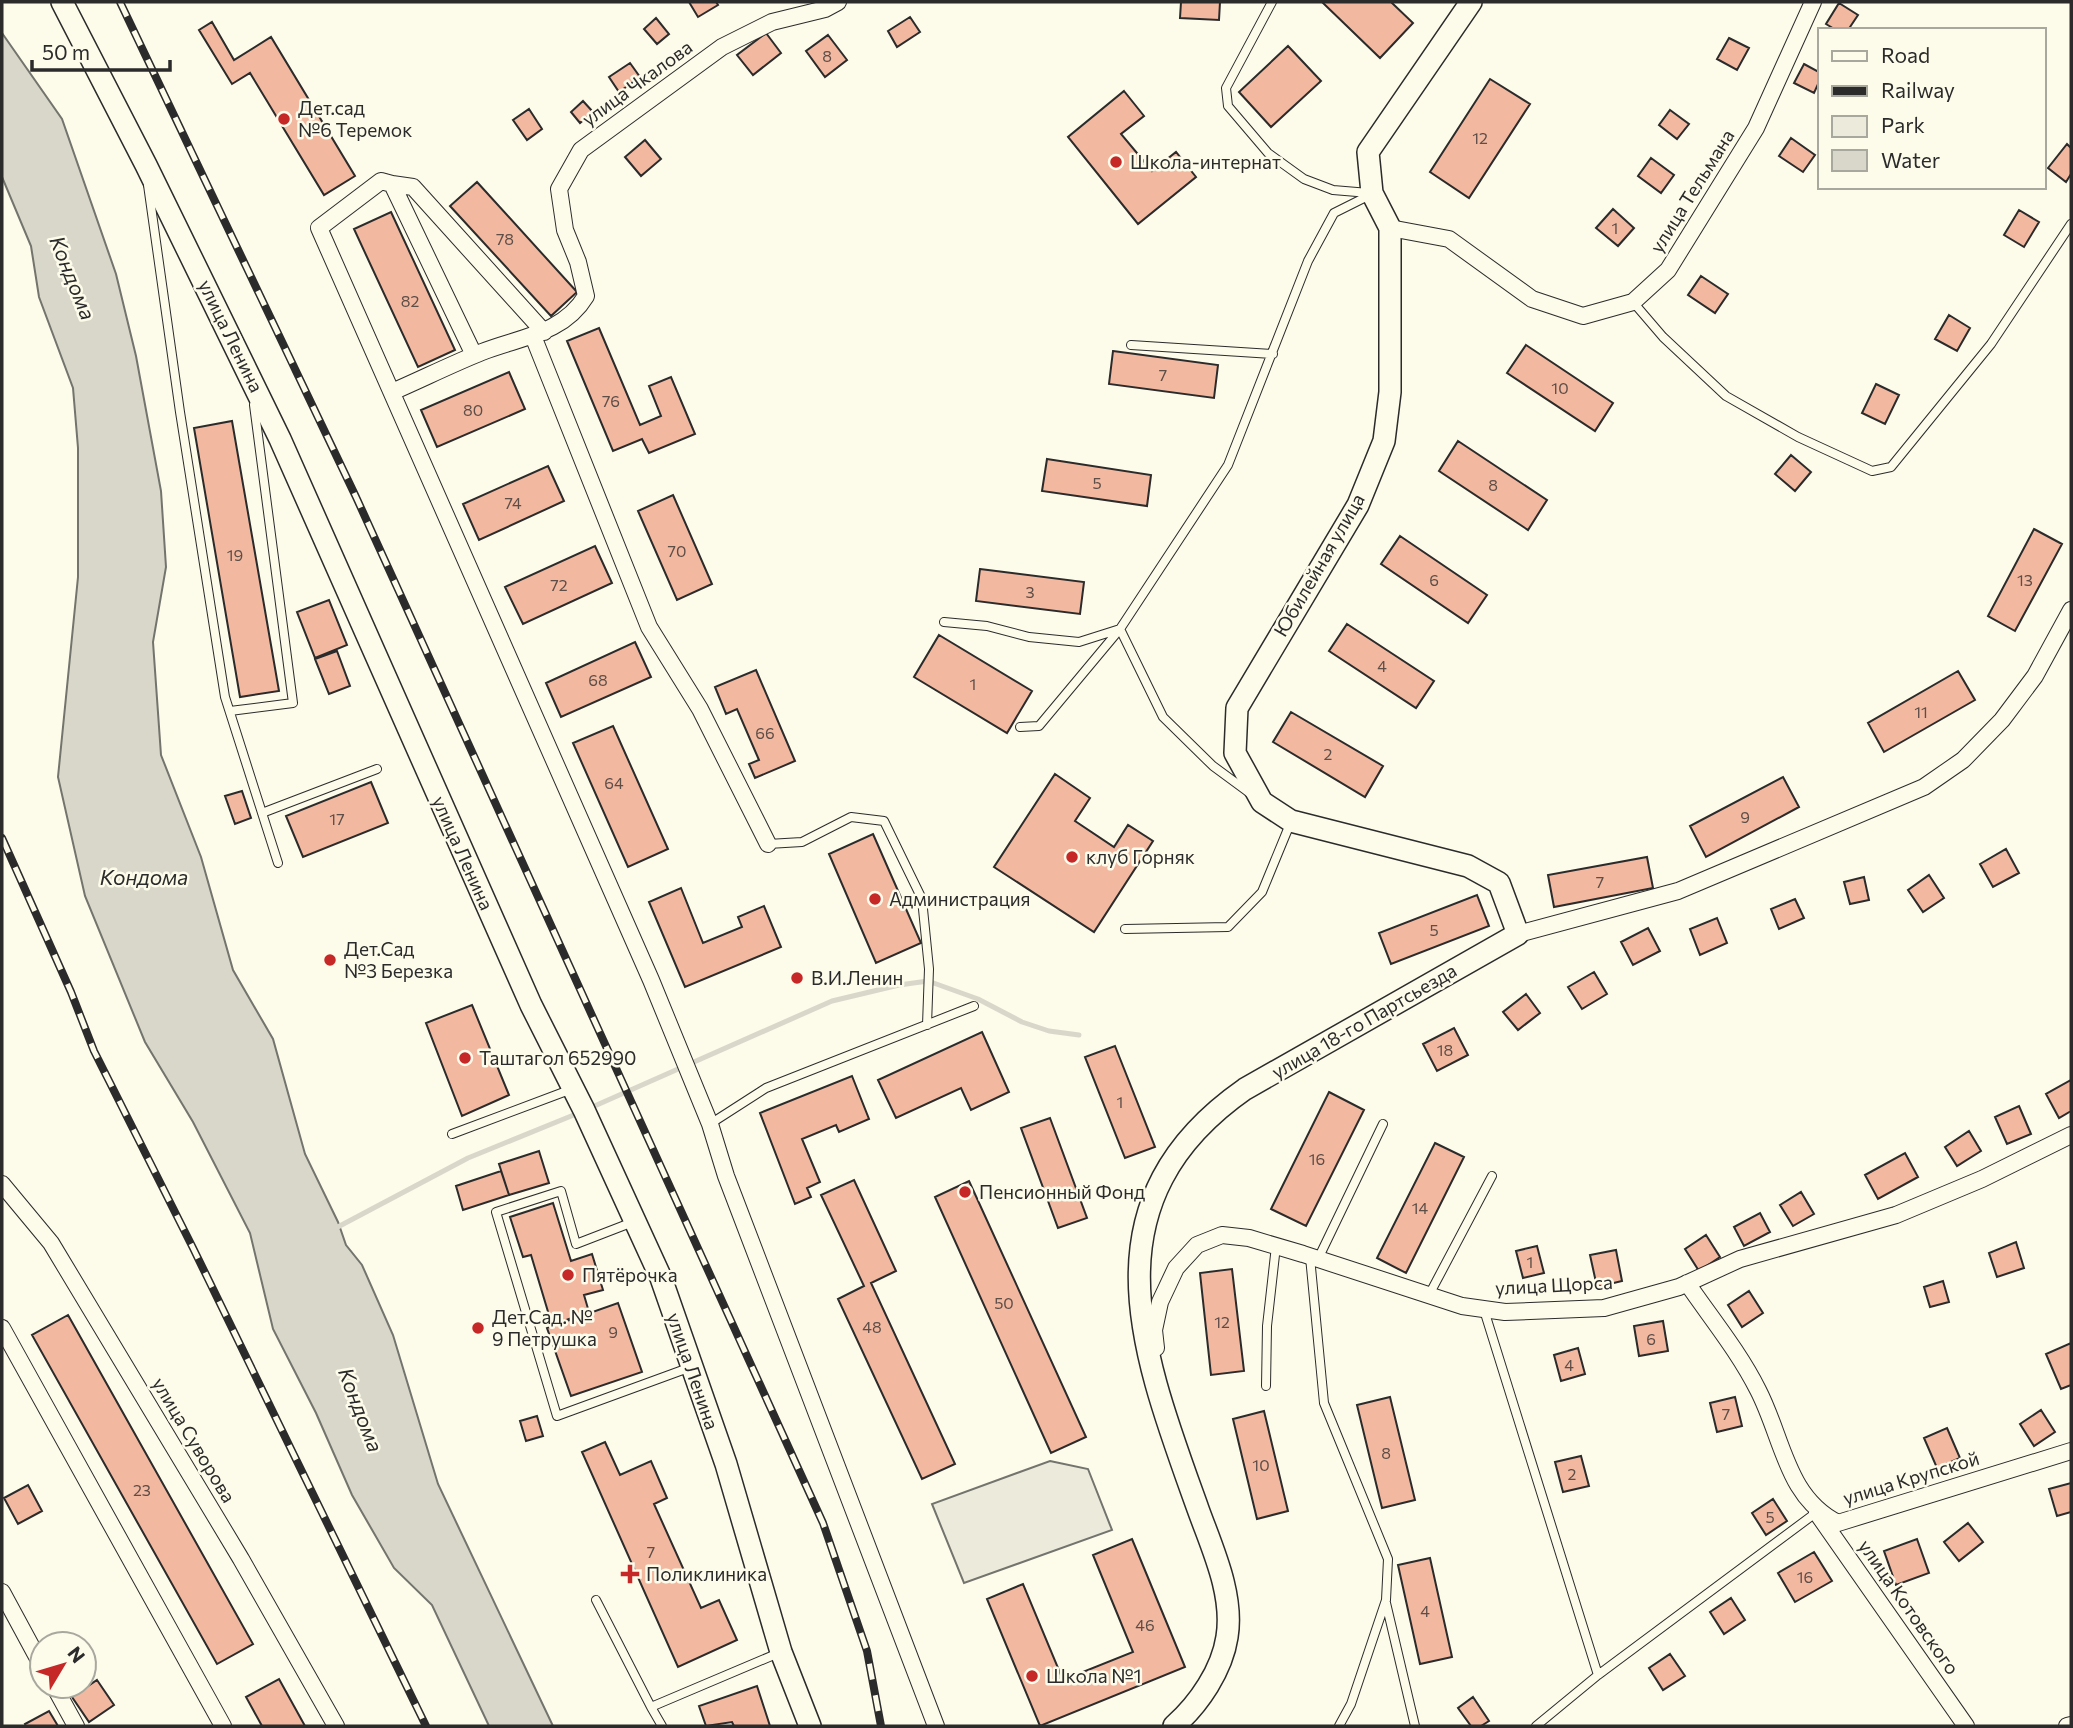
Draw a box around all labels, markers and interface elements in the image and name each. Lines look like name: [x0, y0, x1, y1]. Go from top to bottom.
scale bar: [32, 28, 170, 72]
legend: [1818, 28, 2045, 189]
street label: улица Чкалова: [577, 35, 696, 130]
text: 50 m: [42, 39, 90, 64]
text: Road: [1881, 42, 1930, 67]
house number: 8: [822, 46, 832, 65]
text: Railway: [1881, 77, 1955, 102]
place label: Дет.сад №6 Теремок: [298, 96, 412, 141]
marker: Дет.сад №6 Теремок: [276, 111, 292, 127]
text: Park: [1881, 112, 1925, 137]
street label: улица Тельмана: [1644, 125, 1739, 257]
house number: 12: [1472, 128, 1488, 147]
text: Water: [1881, 147, 1940, 172]
place label: Школа-интернат: [1130, 150, 1281, 173]
marker: Школа-интернат: [1108, 154, 1124, 170]
house number: 1: [1612, 218, 1618, 237]
house number: 78: [496, 229, 514, 248]
water label: Кондома: [45, 232, 102, 323]
street label: улица Ленина: [194, 276, 269, 396]
house number: 82: [401, 291, 419, 310]
house number: 7: [1159, 365, 1167, 384]
house number: 10: [1551, 378, 1569, 397]
house number: 76: [602, 391, 620, 410]
house number: 80: [463, 400, 483, 419]
house number: 5: [1092, 473, 1102, 492]
house number: 8: [1488, 475, 1498, 494]
street label: Юбилейная улица: [1268, 489, 1369, 640]
house number: 74: [504, 493, 522, 512]
house number: 70: [668, 541, 686, 560]
house number: 19: [227, 545, 243, 564]
house number: 6: [1429, 570, 1439, 589]
house number: 13: [2017, 570, 2033, 589]
house number: 72: [550, 575, 568, 594]
house number: 3: [1025, 582, 1035, 601]
house number: 4: [1377, 656, 1387, 675]
house number: 68: [588, 670, 608, 689]
house number: 1: [970, 674, 976, 693]
house number: 11: [1914, 702, 1928, 721]
house number: 66: [755, 723, 775, 742]
house number: 2: [1324, 744, 1333, 763]
house number: 64: [604, 773, 624, 792]
street label: улица Ленина: [428, 792, 499, 913]
house number: 9: [1740, 807, 1750, 826]
house number: 17: [329, 809, 345, 828]
place label: клуб Горняк: [1086, 845, 1195, 868]
marker: клуб Горняк: [1064, 849, 1080, 865]
water label: Кондома: [100, 864, 188, 889]
house number: 7: [1596, 872, 1604, 891]
place label: Администрация: [889, 887, 1031, 910]
marker: Администрация: [867, 891, 883, 907]
house number: 5: [1429, 920, 1439, 939]
place label: Дет.Сад №3 Березка: [344, 937, 453, 982]
marker: Дет.Сад №3 Березка: [322, 952, 338, 968]
street label: улица 18-го Партсьезда: [1268, 959, 1460, 1083]
place label: В.И.Ленин: [811, 966, 903, 989]
marker: В.И.Ленин: [789, 970, 805, 986]
house number: 18: [1437, 1040, 1453, 1060]
place label: Таштагол 652990: [479, 1046, 636, 1069]
marker: Таштагол 652990: [457, 1050, 473, 1066]
house number: 1: [1117, 1092, 1123, 1111]
house number: 16: [1309, 1149, 1325, 1168]
place label: Пенсионный Фонд: [979, 1180, 1145, 1203]
marker: Пенсионный Фонд: [957, 1184, 973, 1200]
house number: 14: [1412, 1198, 1429, 1217]
house number: 1: [1527, 1252, 1533, 1271]
place label: Пятёрочка: [582, 1263, 678, 1286]
marker: Пятёрочка: [560, 1267, 576, 1283]
street label: улица Щорса: [1495, 1270, 1613, 1299]
house number: 50: [994, 1293, 1014, 1312]
place label: Дет.Сад. № 9 Петрушка: [492, 1305, 597, 1350]
street label: улица Ленина: [663, 1309, 724, 1432]
house number: 12: [1214, 1312, 1230, 1331]
house number: 48: [862, 1317, 882, 1336]
marker: Дет.Сад. № 9 Петрушка: [470, 1320, 486, 1336]
house number: 9: [608, 1322, 618, 1341]
house number: 6: [1646, 1329, 1656, 1348]
house number: 4: [1564, 1355, 1574, 1374]
water label: Кондома: [334, 1364, 389, 1455]
street label: улица Суворова: [148, 1373, 241, 1506]
house number: 7: [1722, 1404, 1730, 1423]
house number: 8: [1381, 1443, 1391, 1462]
street label: улица Крупской: [1840, 1446, 1982, 1509]
house number: 10: [1252, 1455, 1270, 1474]
house number: 2: [1568, 1464, 1577, 1483]
house number: 23: [133, 1480, 151, 1499]
house number: 5: [1765, 1507, 1775, 1526]
street label: улица Котовского: [1854, 1535, 1964, 1679]
house number: 7: [647, 1542, 655, 1561]
place label: Поликлиника: [646, 1562, 767, 1585]
marker: Поликлиника: [620, 1564, 640, 1584]
house number: 16: [1797, 1567, 1813, 1586]
house number: 4: [1420, 1601, 1430, 1620]
house number: 46: [1135, 1615, 1155, 1634]
north arrow: [28, 1630, 98, 1700]
text: N: [63, 1642, 90, 1667]
place label: Школа №1: [1046, 1664, 1142, 1687]
marker: Школа №1: [1024, 1668, 1040, 1684]

